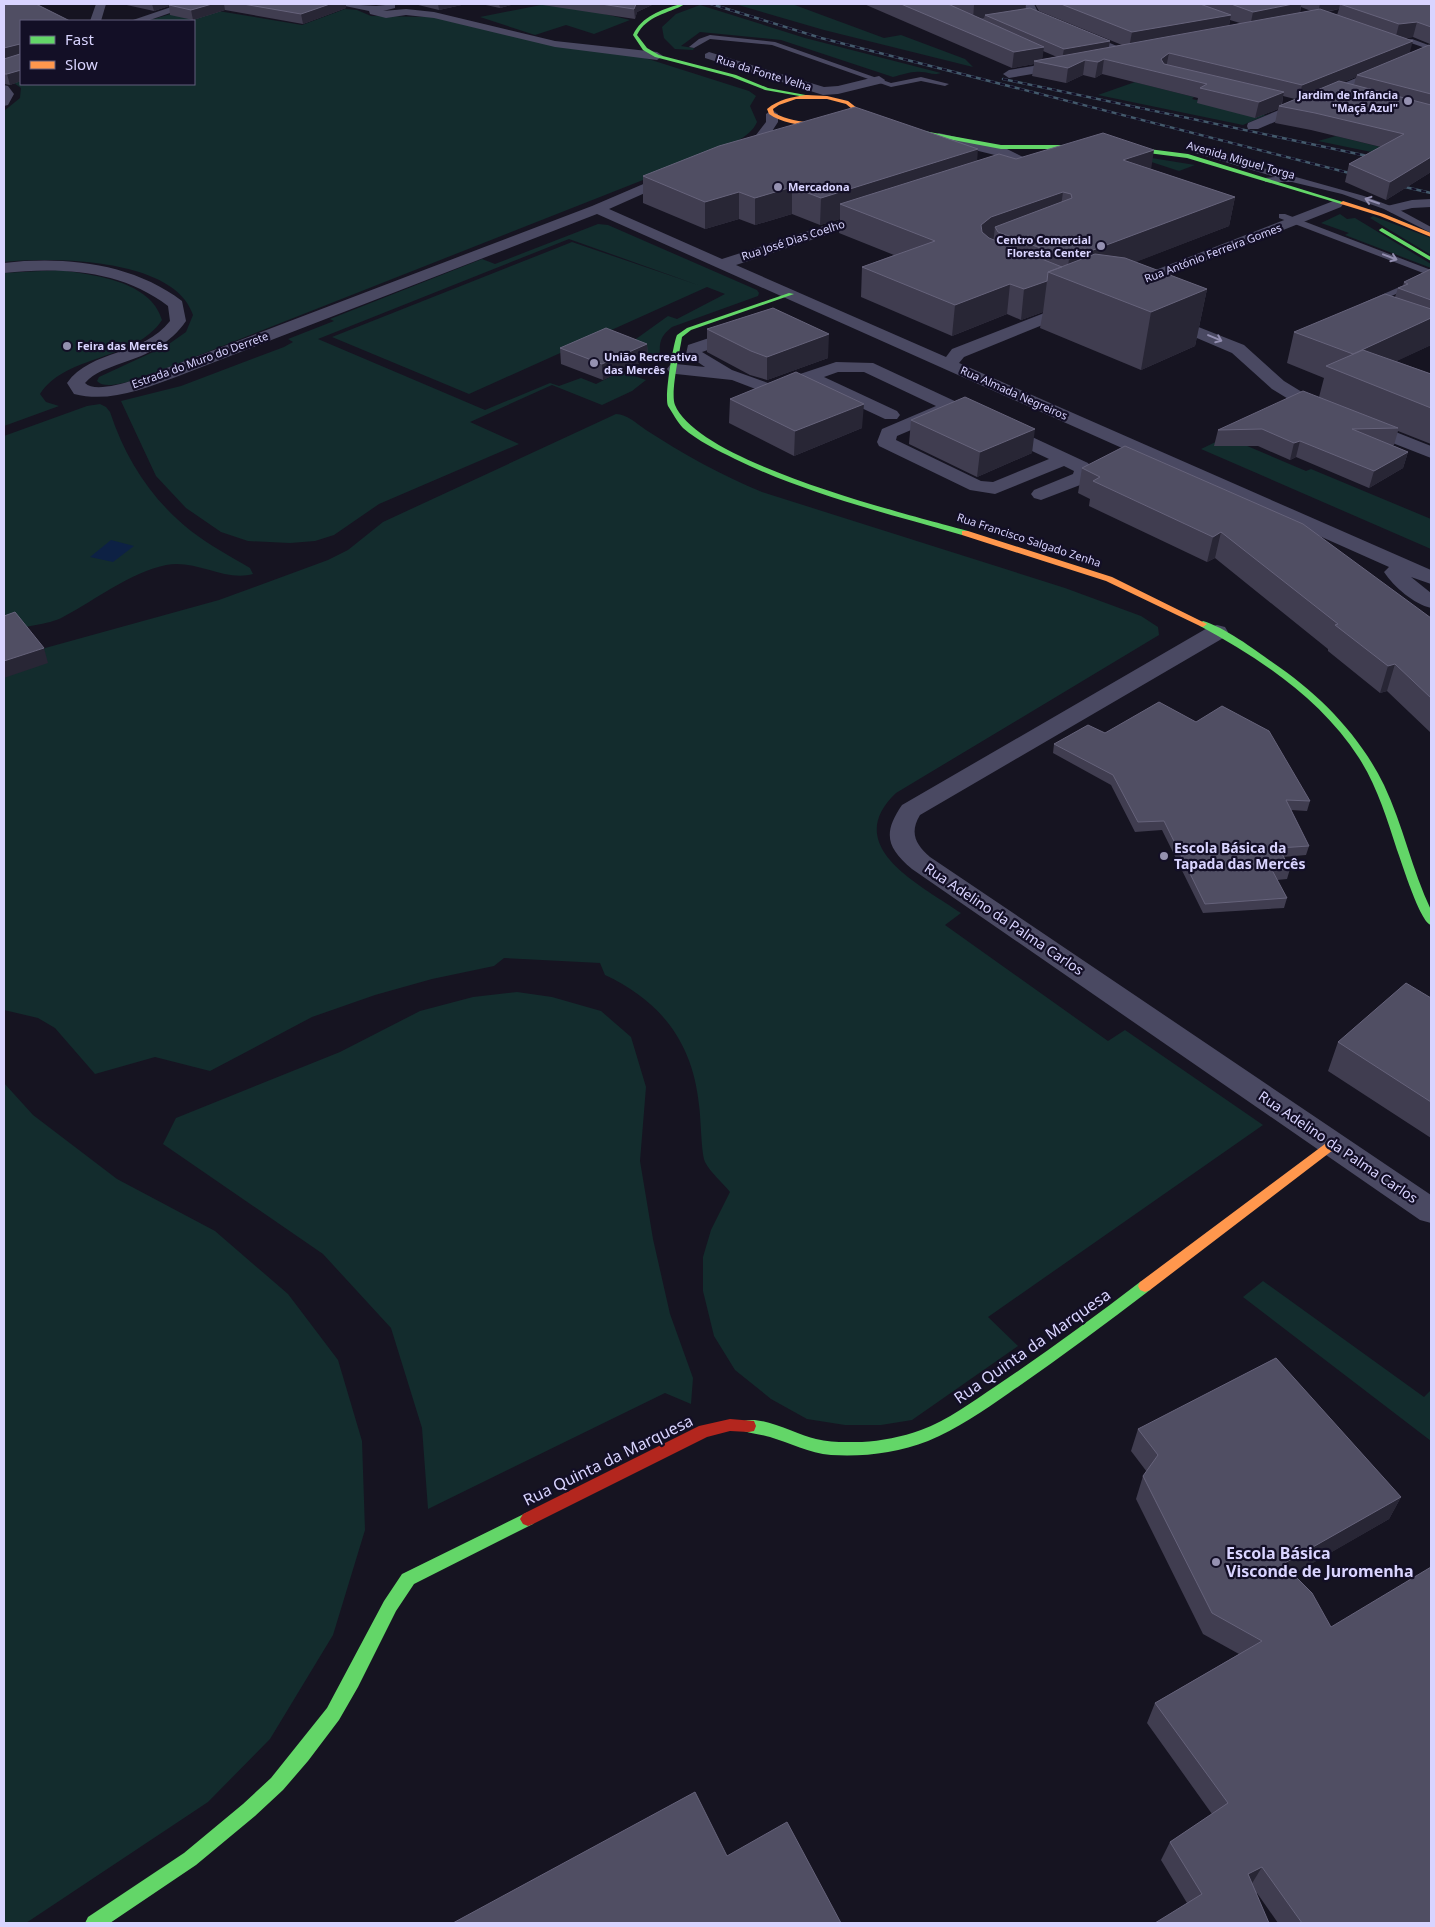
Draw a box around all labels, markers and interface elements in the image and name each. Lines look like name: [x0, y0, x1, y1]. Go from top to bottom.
legend: [20, 20, 195, 85]
text: Fast: [65, 29, 94, 49]
street label: Rua da Fonte Velha: [715, 51, 814, 94]
text: Slow: [65, 54, 98, 74]
place label: Jardim de Infância "Maçã Azul": [1297, 87, 1398, 115]
marker: Jardim de Infância "Maçã Azul": [1402, 95, 1414, 107]
street label: Avenida Miguel Torga: [1185, 137, 1297, 182]
place label: Mercadona: [788, 179, 849, 194]
marker: Mercadona: [772, 181, 784, 193]
one-way arrow: [1364, 196, 1380, 206]
street label: Rua José Dias Coelho: [739, 216, 847, 263]
street label: Rua António Ferreira Gomes: [1142, 219, 1284, 286]
place label: Centro Comercial Floresta Center: [996, 232, 1091, 260]
marker: Centro Comercial Floresta Center: [1095, 240, 1107, 252]
one-way arrow: [1382, 253, 1397, 262]
street label: Estrada do Muro do Derrete: [129, 328, 270, 391]
one-way arrow: [1207, 334, 1222, 343]
place label: Feira das Mercês: [77, 338, 169, 353]
marker: Feira das Mercês: [61, 340, 73, 352]
place label: União Recreativa das Mercês: [604, 349, 697, 377]
marker: União Recreativa das Mercês: [588, 357, 600, 369]
street label: Rua Almada Negreiros: [958, 362, 1070, 423]
street label: Rua Francisco Salgado Zenha: [955, 509, 1103, 570]
place label: Escola Básica da Tapada das Mercês: [1174, 838, 1306, 873]
marker: Escola Básica da Tapada das Mercês: [1158, 850, 1170, 862]
street label: Rua Adelino da Palma Carlos: [921, 858, 1088, 979]
street label: Rua Adelino da Palma Carlos: [1255, 1086, 1422, 1207]
street label: Rua Quinta da Marquesa: [949, 1284, 1115, 1408]
street label: Rua Quinta da Marquesa: [519, 1409, 697, 1511]
place label: Escola Básica Visconde de Juromenha: [1226, 1542, 1414, 1582]
marker: Escola Básica Visconde de Juromenha: [1210, 1556, 1222, 1568]

